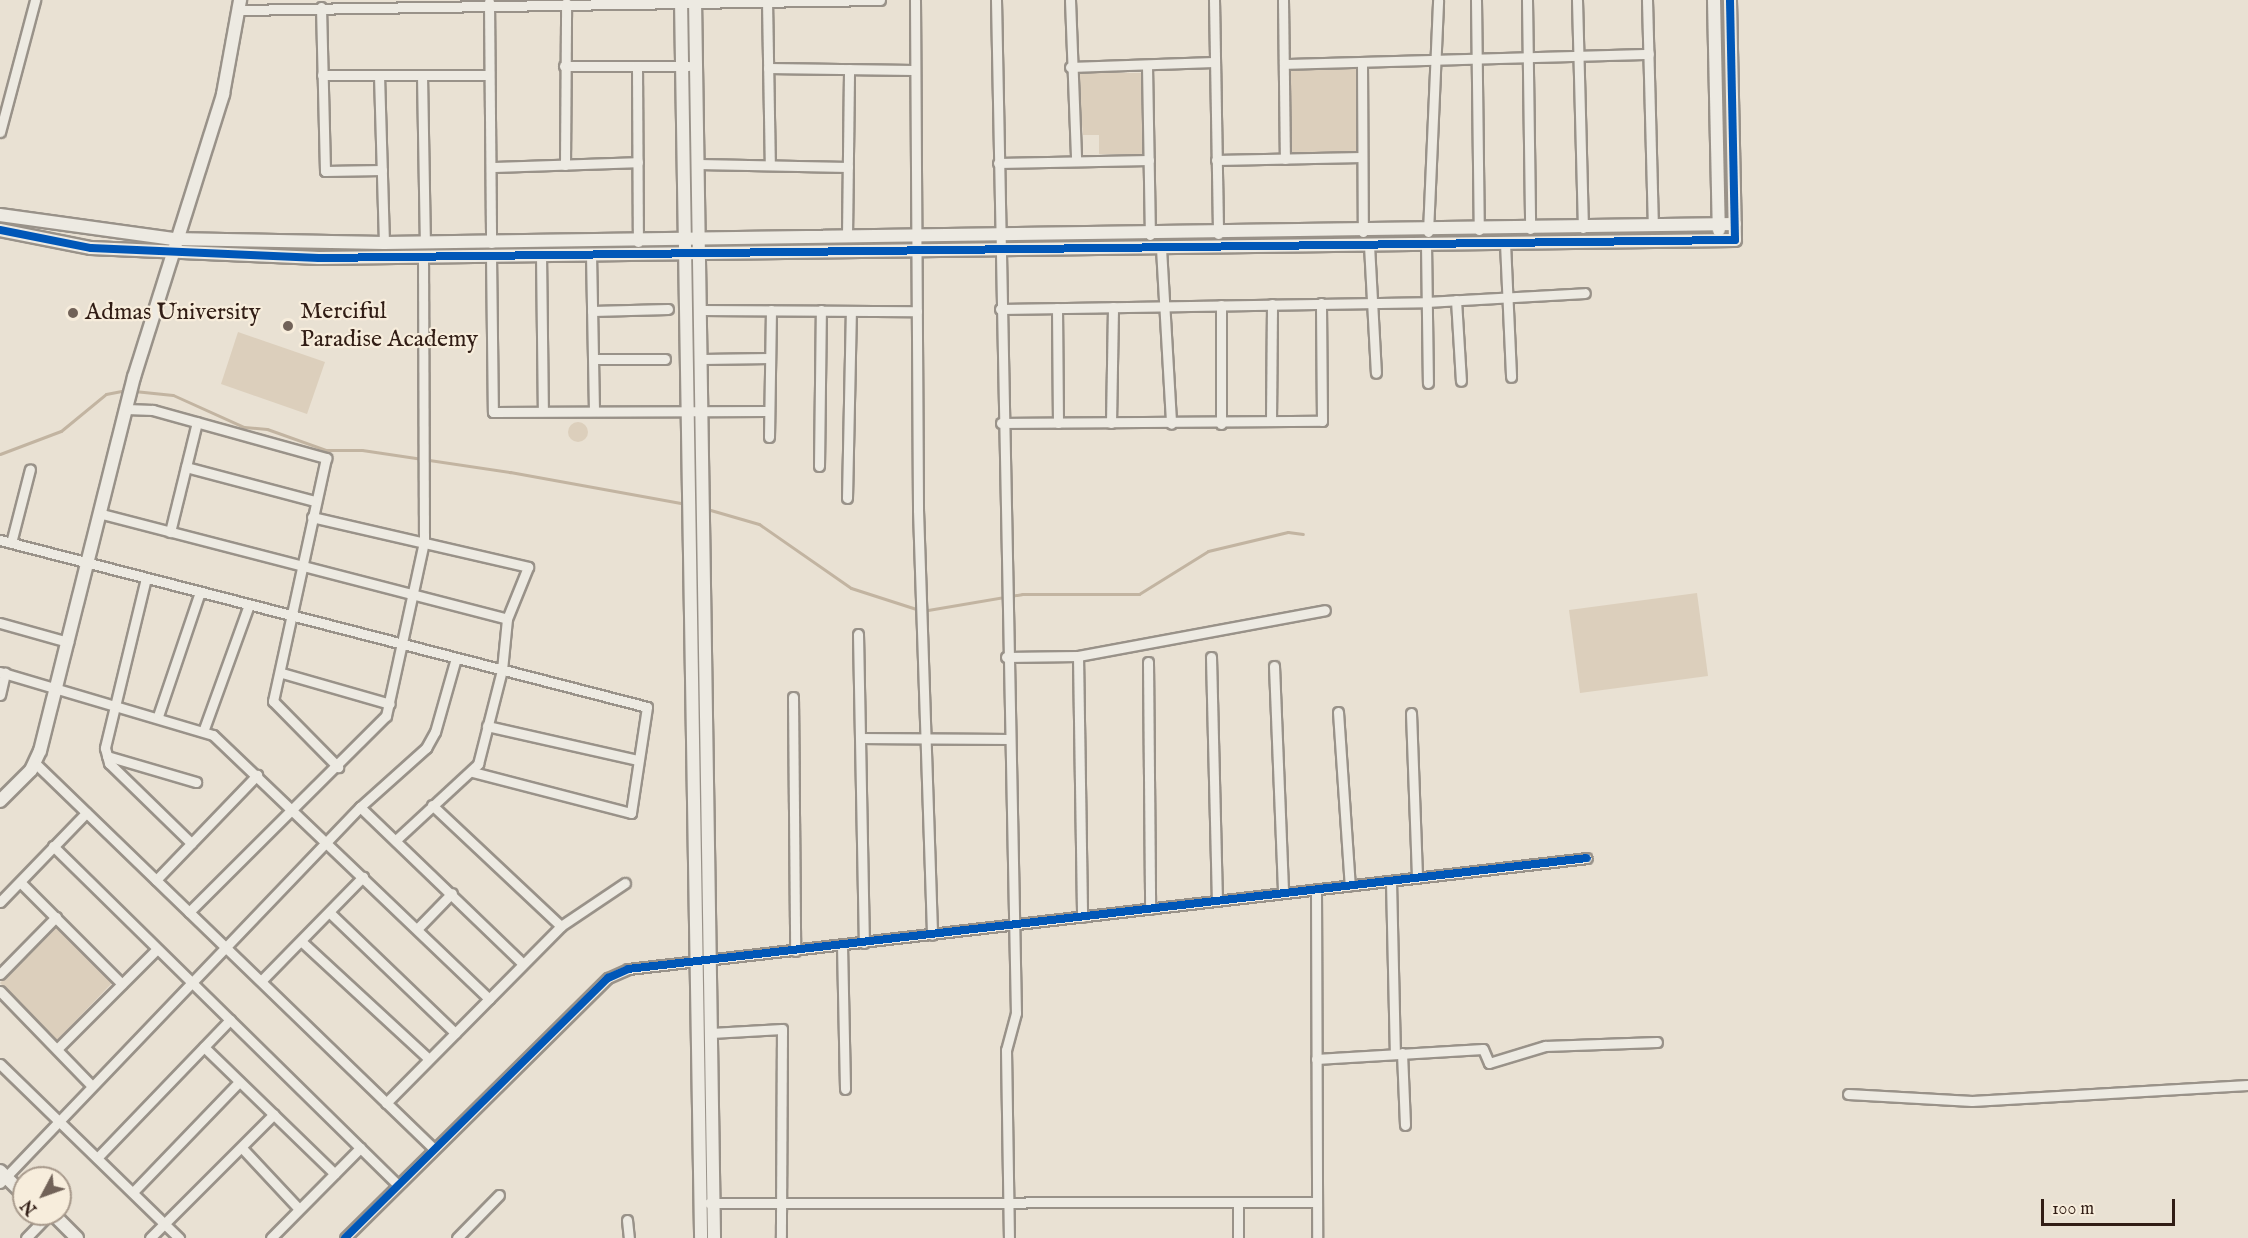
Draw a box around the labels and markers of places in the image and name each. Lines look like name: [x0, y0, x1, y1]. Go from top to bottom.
place label: Merciful Paradise Academy: [300, 298, 478, 354]
place label: Admas University: [85, 299, 261, 327]
marker: Admas University: [66, 306, 80, 320]
marker: Merciful Paradise Academy: [281, 319, 295, 333]

